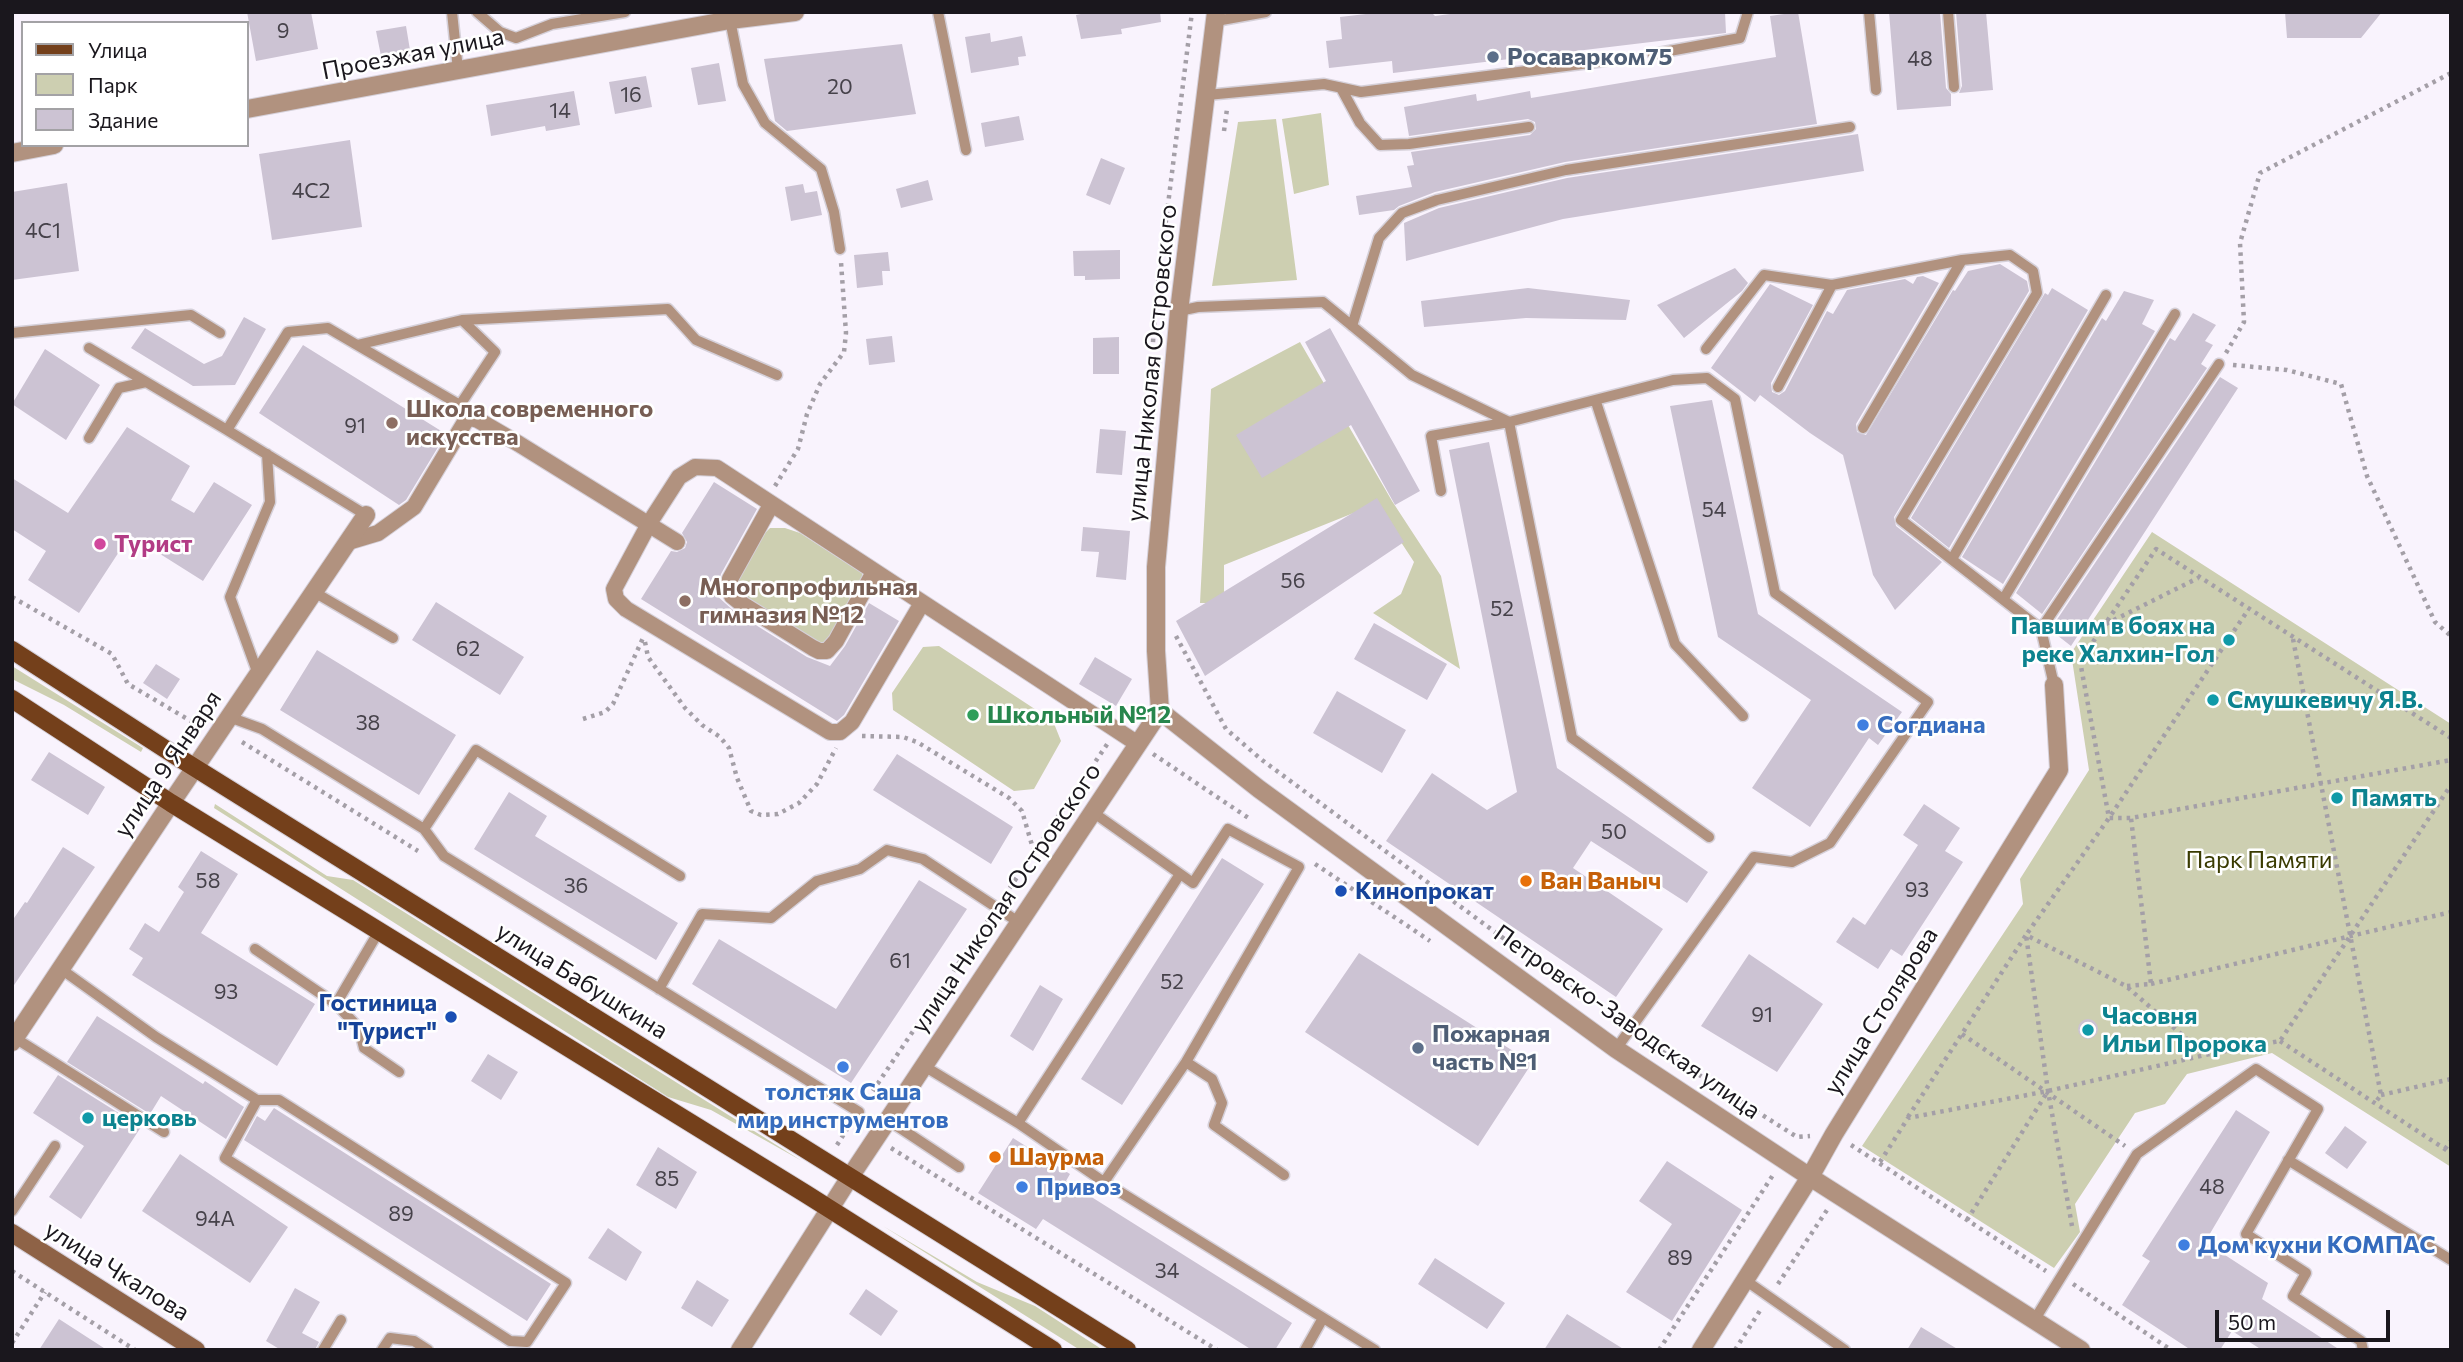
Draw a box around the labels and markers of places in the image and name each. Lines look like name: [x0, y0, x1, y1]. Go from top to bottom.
place label: Росаварком75: [1507, 43, 1673, 71]
marker: Росаварком75: [1485, 49, 1501, 65]
place label: Школа современного искусства: [406, 395, 653, 451]
marker: Школа современного искусства: [384, 415, 400, 431]
place label: Турист: [114, 530, 193, 558]
marker: Турист: [92, 536, 108, 552]
place label: Многопрофильная гимназия №12: [699, 573, 918, 629]
marker: Многопрофильная гимназия №12: [677, 593, 693, 609]
place label: Павшим в боях на реке Халхин-Гол: [2011, 612, 2215, 668]
marker: Павшим в боях на реке Халхин-Гол: [2221, 632, 2237, 648]
place label: Смушкевичу Я.В.: [2227, 686, 2423, 714]
marker: Смушкевичу Я.В.: [2205, 692, 2221, 708]
place label: Школьный №12: [987, 701, 1171, 729]
marker: Школьный №12: [965, 707, 981, 723]
place label: Согдиана: [1877, 711, 1985, 739]
marker: Согдиана: [1855, 717, 1871, 733]
place label: Память: [2351, 784, 2437, 812]
marker: Память: [2329, 790, 2345, 806]
place label: Ван Ваныч: [1540, 867, 1661, 895]
marker: Ван Ваныч: [1518, 873, 1534, 889]
place label: Кинопрокат: [1355, 877, 1494, 905]
marker: Кинопрокат: [1333, 883, 1349, 899]
place label: Гостиница "Турист": [318, 989, 437, 1045]
place label: Часовня Ильи Пророка: [2102, 1002, 2267, 1058]
marker: Гостиница "Турист": [443, 1009, 459, 1025]
place label: Пожарная часть №1: [1432, 1020, 1550, 1076]
marker: Часовня Ильи Пророка: [2080, 1022, 2096, 1038]
marker: Пожарная часть №1: [1410, 1040, 1426, 1056]
marker: толстяк Саша мир инструментов: [835, 1059, 851, 1075]
place label: толстяк Саша мир инструментов: [737, 1078, 949, 1134]
place label: церковь: [102, 1104, 197, 1132]
marker: церковь: [80, 1110, 96, 1126]
place label: Шаурма: [1009, 1143, 1104, 1171]
marker: Шаурма: [987, 1149, 1003, 1165]
place label: Привоз: [1036, 1173, 1121, 1201]
marker: Привоз: [1014, 1179, 1030, 1195]
place label: Дом кухни КОМПАС: [2198, 1231, 2436, 1259]
marker: Дом кухни КОМПАС: [2176, 1237, 2192, 1253]

